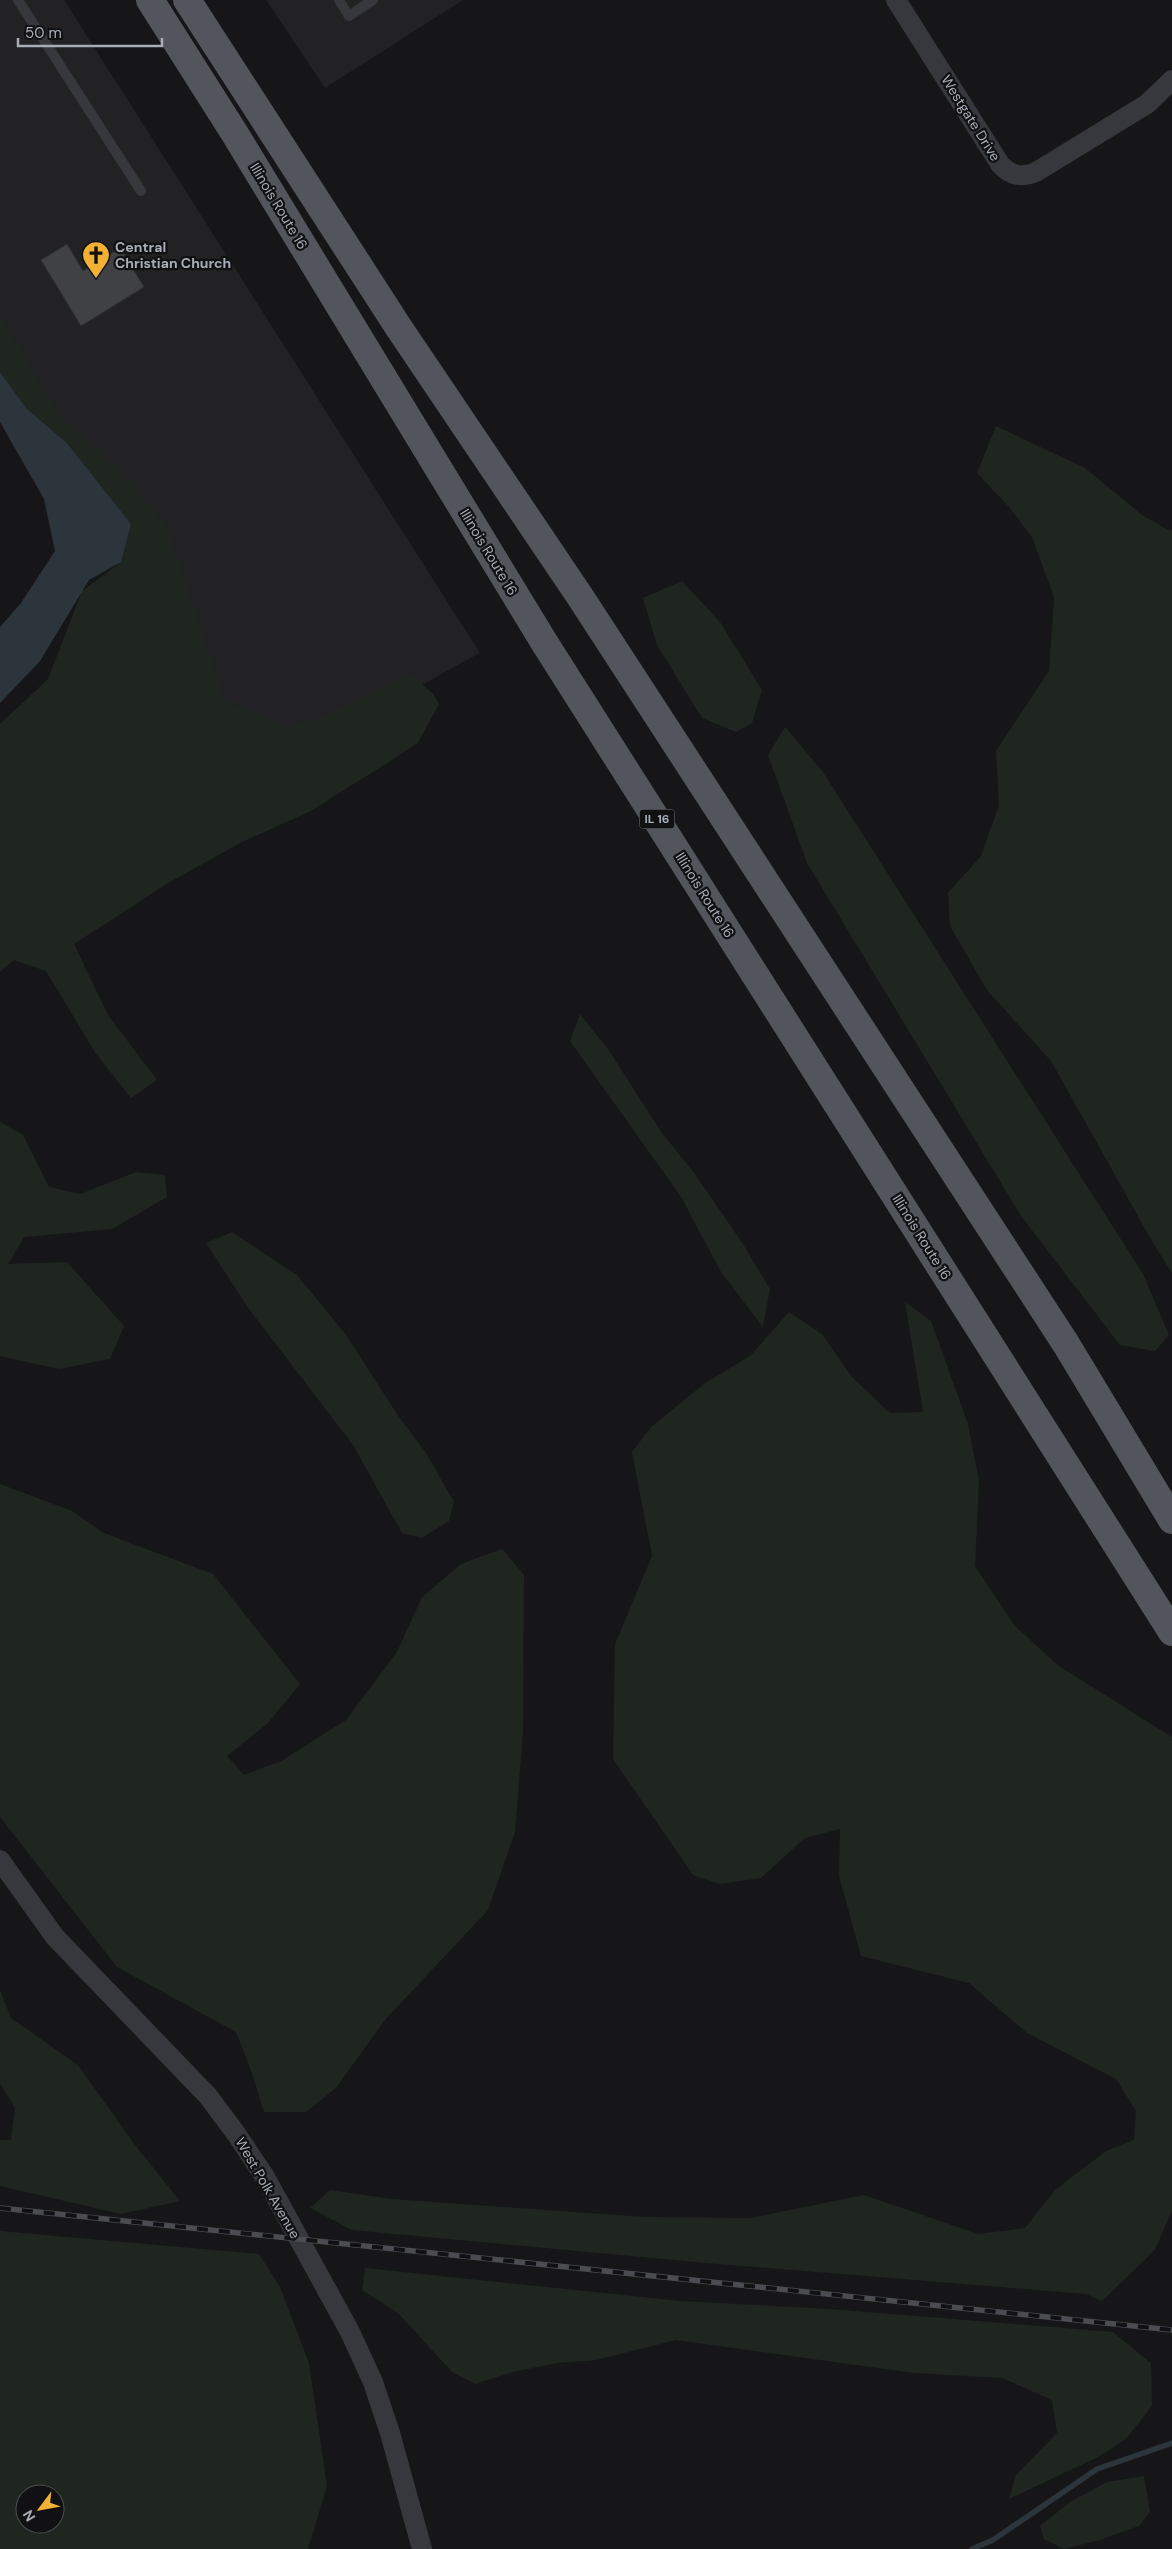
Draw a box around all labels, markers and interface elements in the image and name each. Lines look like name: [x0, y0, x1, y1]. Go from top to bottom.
scale bar: [18, 15, 161, 47]
text: 50 m: [25, 23, 62, 43]
street label: Westgate Drive: [937, 72, 1005, 165]
street label: Illinois Route 16: [246, 159, 312, 253]
place label: Central Christian Church: [115, 238, 231, 272]
church icon: Central Christian Church: [81, 240, 111, 279]
street label: Illinois Route 16: [456, 505, 522, 599]
road number: IL 16: [640, 810, 674, 829]
street label: Illinois Route 16: [671, 849, 739, 941]
street label: Illinois Route 16: [888, 1191, 956, 1283]
street label: West Polk Avenue: [232, 2134, 304, 2242]
north arrow: [15, 2484, 65, 2534]
text: N: [19, 2507, 39, 2525]

